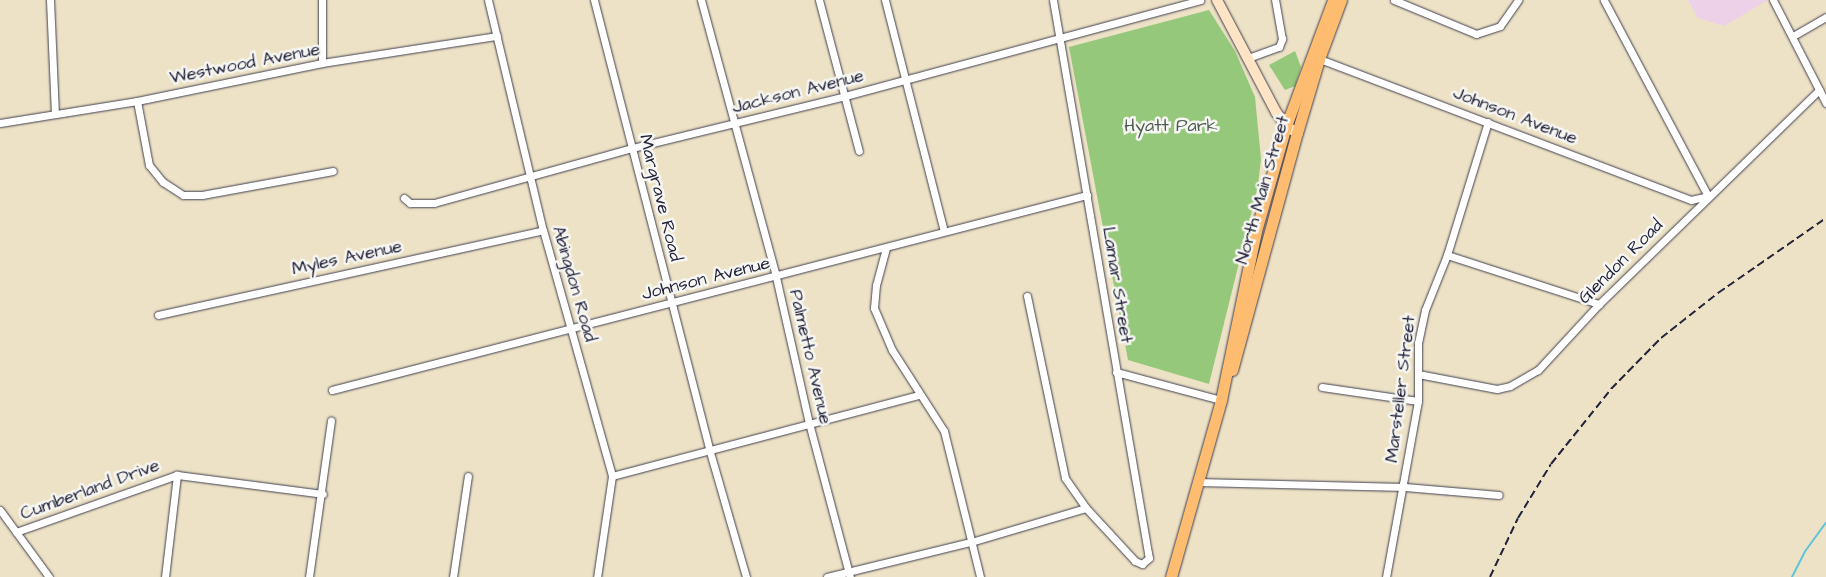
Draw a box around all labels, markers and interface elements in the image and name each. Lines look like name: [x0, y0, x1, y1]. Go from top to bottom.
street label: Westwood Avenue: [168, 39, 322, 89]
street label: Jackson Avenue: [730, 65, 866, 119]
street label: Johnson Avenue: [1450, 82, 1580, 150]
street label: North Main Street: [1231, 113, 1295, 267]
park label: Hyatt Park: [1124, 115, 1218, 137]
street label: Margrave Road: [634, 132, 686, 264]
street label: Glendon Road: [1574, 215, 1668, 309]
street label: Abingdon Road: [547, 224, 601, 344]
street label: Lamar Street: [1097, 225, 1137, 345]
street label: Myles Avenue: [290, 236, 404, 280]
street label: Johnson Avenue: [640, 253, 772, 305]
street label: Palmetto Avenue: [784, 288, 836, 426]
street label: Marsteller Street: [1381, 314, 1421, 464]
street label: Cumberland Drive: [17, 455, 163, 525]

